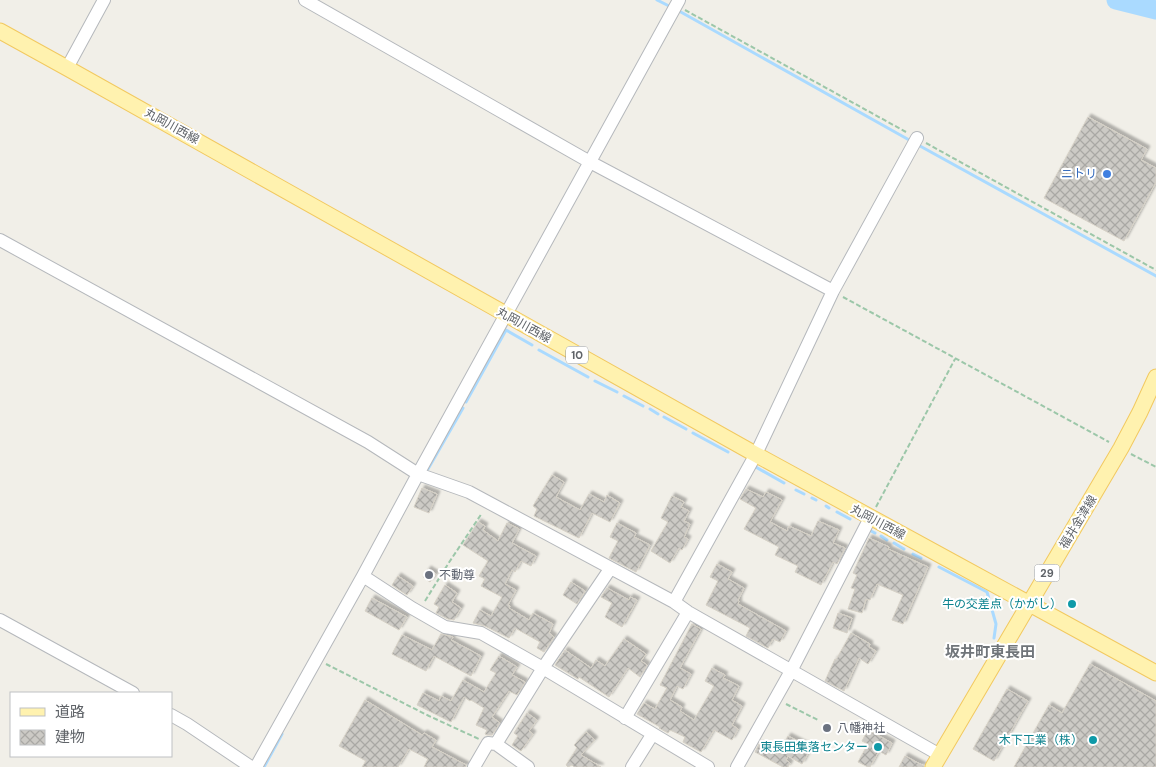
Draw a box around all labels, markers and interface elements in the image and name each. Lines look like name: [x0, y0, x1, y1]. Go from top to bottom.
street label: 丸岡川西線: [142, 104, 202, 148]
place label: ニトリ: [1061, 166, 1097, 182]
marker: ニトリ: [1101, 168, 1113, 180]
street label: 丸岡川西線: [494, 303, 554, 347]
road number: 10: [566, 346, 588, 364]
street label: 福井金津線: [1056, 492, 1100, 552]
street label: 丸岡川西線: [848, 501, 908, 543]
road number: 29: [1034, 564, 1060, 582]
place label: 不動尊: [439, 567, 475, 583]
marker: 不動尊: [423, 569, 435, 581]
place label: 牛の交差点（かがし）: [942, 596, 1062, 612]
marker: 牛の交差点（かがし）: [1066, 598, 1078, 610]
district label: 坂井町東長田: [945, 642, 1035, 662]
legend: [10, 692, 172, 757]
text: 道路: [55, 702, 85, 722]
place label: 八幡神社: [837, 720, 885, 736]
marker: 八幡神社: [821, 722, 833, 734]
text: 建物: [55, 727, 85, 747]
place label: 木下工業（株）: [999, 732, 1083, 748]
marker: 木下工業（株）: [1087, 734, 1099, 746]
place label: 東長田集落センター: [760, 739, 868, 755]
marker: 東長田集落センター: [872, 741, 884, 753]

